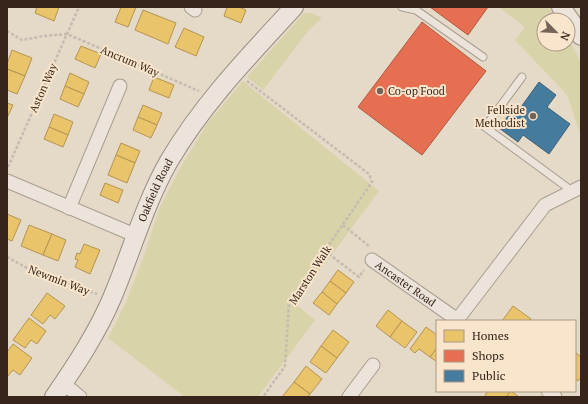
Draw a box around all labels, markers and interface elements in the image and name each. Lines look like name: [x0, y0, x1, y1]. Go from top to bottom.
north arrow: [536, 12, 576, 52]
text: N: [557, 29, 573, 43]
street label: Ancrum Way: [98, 42, 162, 80]
street label: Aston Way: [26, 61, 60, 115]
place label: Co-op Food: [388, 84, 445, 98]
marker: Co-op Food: [375, 86, 385, 96]
place label: Fellside Methodist: [475, 103, 525, 130]
marker: Fellside Methodist: [528, 111, 538, 121]
street label: Oakfield Road: [135, 156, 176, 224]
street label: Marston Walk: [286, 243, 334, 307]
street label: Ancaster Road: [373, 258, 439, 310]
street label: Newmin Way: [26, 262, 92, 298]
legend: [436, 320, 576, 392]
text: Homes: [472, 328, 509, 343]
text: Shops: [472, 348, 504, 363]
text: Public: [472, 368, 506, 383]

